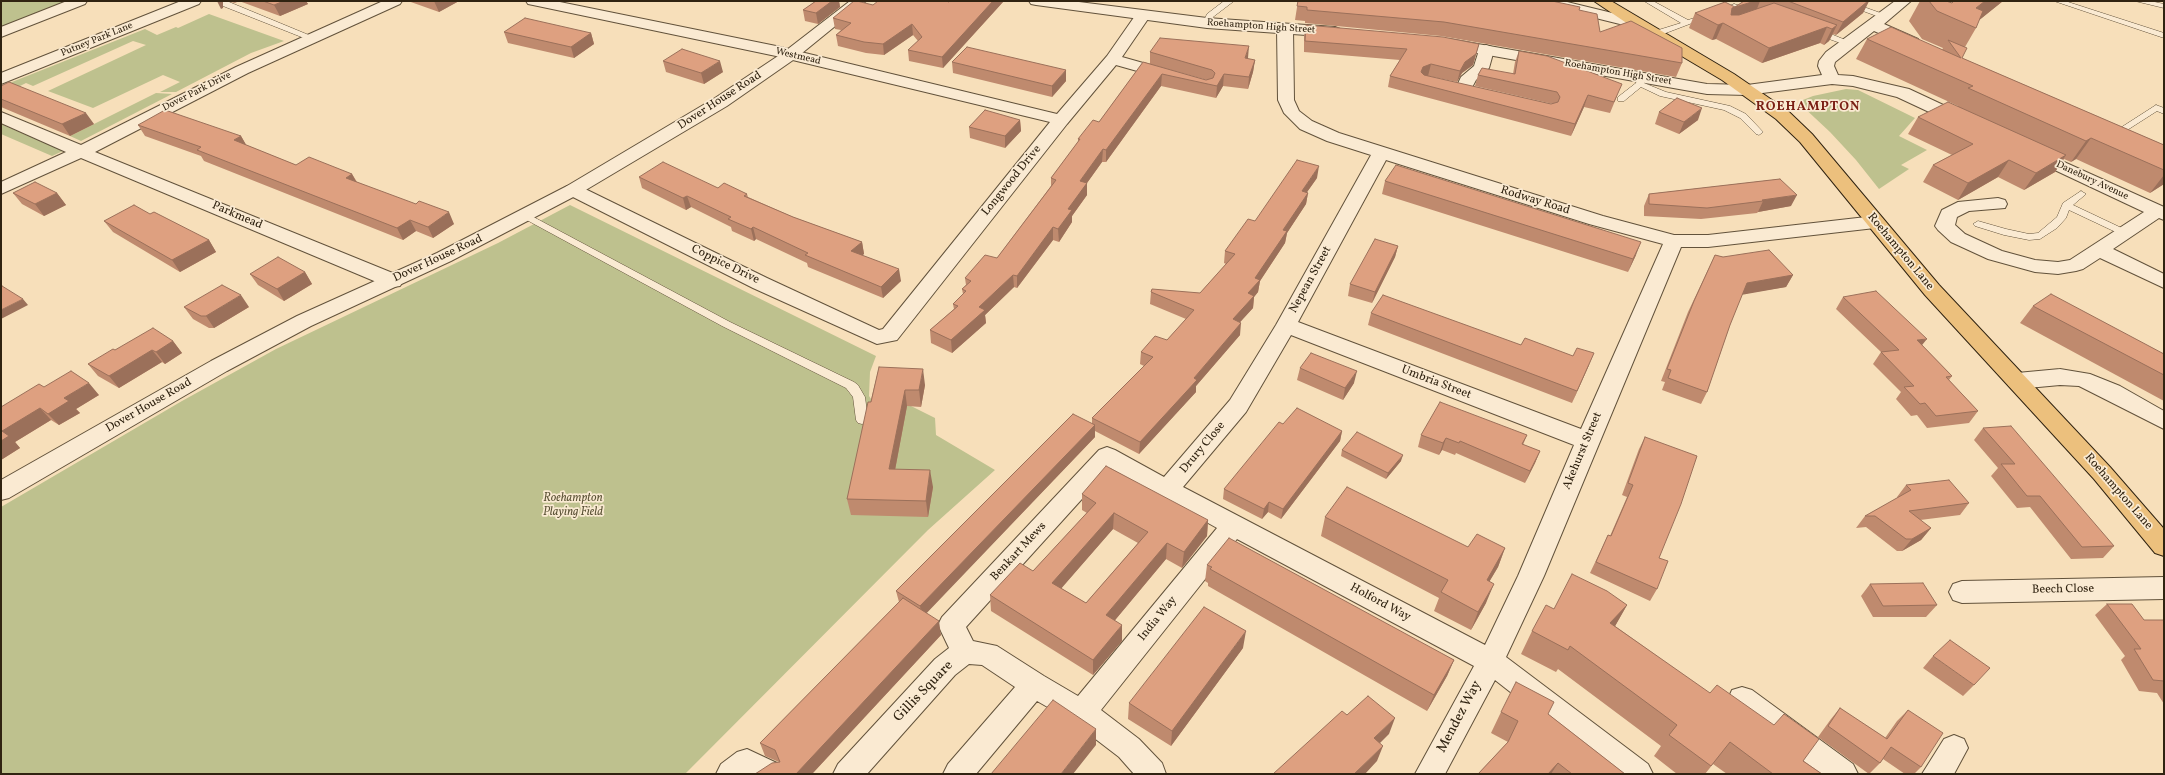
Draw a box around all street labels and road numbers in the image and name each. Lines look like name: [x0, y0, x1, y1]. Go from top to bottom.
street label: Roehampton High Street: [1206, 17, 1316, 37]
street label: Putney Park Lane: [59, 20, 135, 60]
street label: Westmead: [774, 46, 822, 68]
street label: Roehampton High Street: [1563, 58, 1673, 88]
street label: Dover House Road: [675, 69, 765, 133]
street label: Dover Park Drive: [161, 70, 233, 114]
street label: Longwood Drive: [979, 143, 1045, 219]
street label: Danebury Avenue: [2054, 159, 2130, 203]
street label: Rodway Road: [1498, 184, 1572, 218]
street label: Parkmead: [210, 199, 264, 233]
street label: Roehampton Lane: [1864, 211, 1936, 293]
street label: Dover House Road: [391, 232, 485, 286]
street label: Coppice Drive: [688, 242, 762, 288]
street label: Nepean Street: [1287, 244, 1335, 316]
street label: Umbria Street: [1399, 363, 1473, 403]
street label: Dover House Road: [103, 376, 195, 436]
street label: Akehurst Street: [1560, 410, 1606, 492]
street label: Drury Close: [1177, 419, 1229, 477]
street label: Roehampton Lane: [2081, 451, 2155, 533]
street label: Benkart Mews: [988, 520, 1050, 584]
street label: Holford Way: [1347, 581, 1413, 625]
street label: Beech Close: [2032, 582, 2094, 598]
street label: India Way: [1136, 594, 1180, 644]
street label: Gillis Square: [891, 658, 957, 726]
street label: Mendez Way: [1434, 678, 1486, 756]

